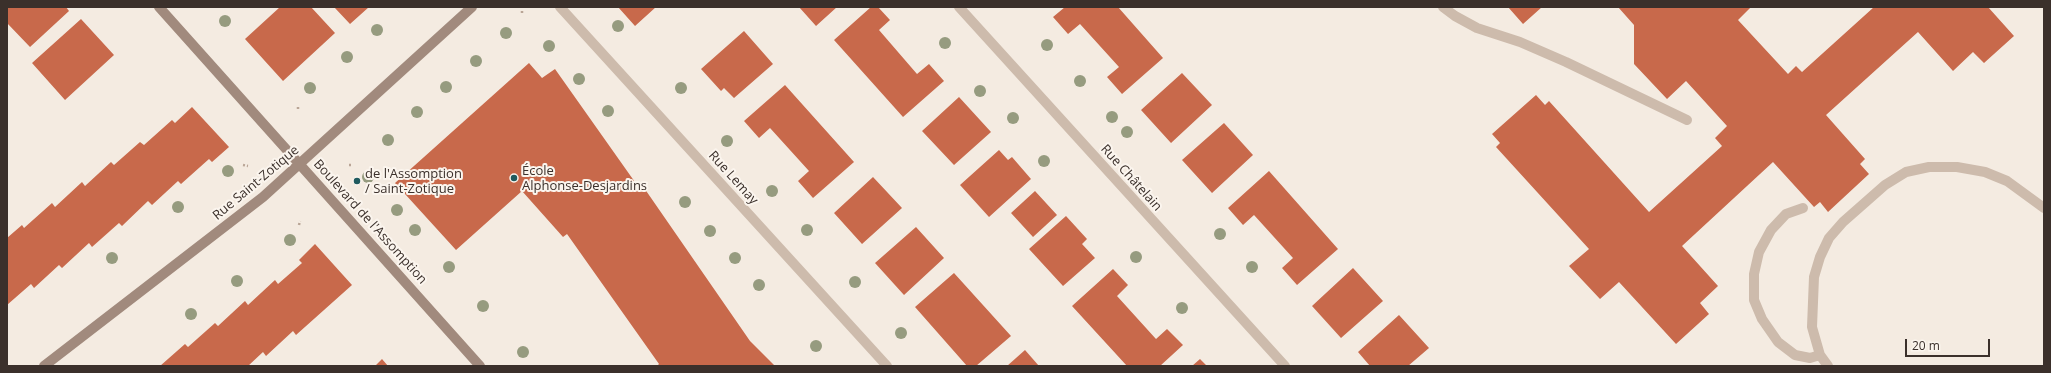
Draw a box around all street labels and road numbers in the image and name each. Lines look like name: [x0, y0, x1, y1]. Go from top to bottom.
street label: Rue Saint-Zotique: [210, 142, 302, 224]
street label: Rue Châtelain: [1097, 142, 1165, 214]
street label: Rue Lemay: [705, 148, 761, 208]
street label: Boulevard de l'Assomption: [310, 157, 430, 287]

